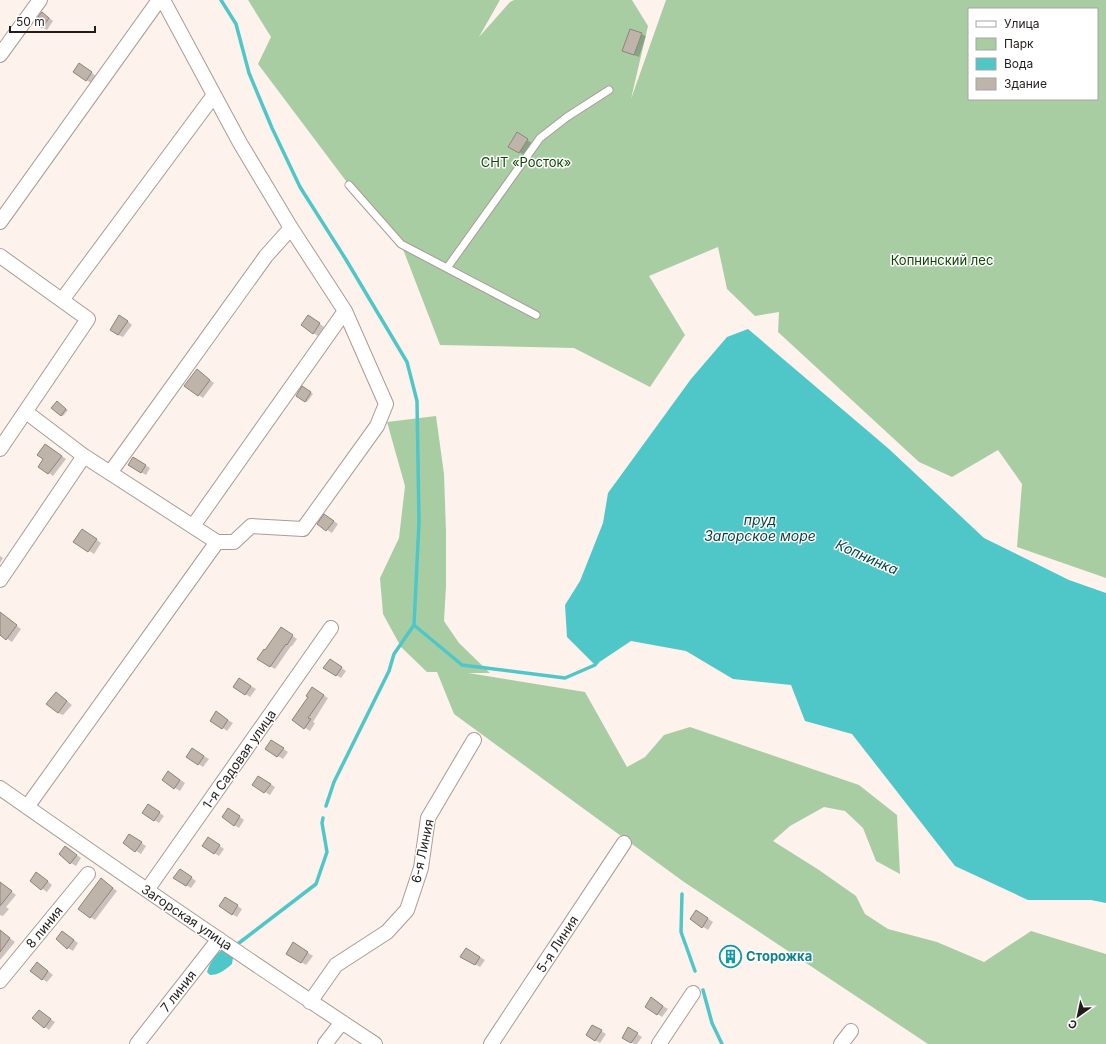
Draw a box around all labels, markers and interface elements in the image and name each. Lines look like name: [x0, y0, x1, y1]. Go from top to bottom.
scale bar: [10, 8, 95, 34]
legend: [968, 8, 1098, 100]
text: 50 m: [16, 14, 45, 29]
text: Улица: [1004, 16, 1039, 31]
text: Парк: [1004, 36, 1034, 51]
text: Вода: [1004, 56, 1033, 71]
text: Здание: [1004, 76, 1047, 91]
park label: СНТ «Росток»: [481, 154, 571, 170]
park label: Копнинский лес: [891, 252, 993, 268]
water label: пруд Загорское море: [704, 511, 816, 544]
water label: Копнинка: [833, 535, 901, 578]
street label: 1-я Садовая улица: [199, 706, 279, 812]
street label: 6-я Линия: [407, 818, 437, 884]
street label: Загорская улица: [139, 881, 235, 953]
street label: 8 линия: [22, 903, 66, 951]
street label: 5-я Линия: [533, 912, 581, 976]
building icon: Сторожка: [718, 943, 744, 969]
place label: Сторожка: [746, 948, 812, 964]
street label: 7 линия: [157, 967, 199, 1015]
north arrow: [1058, 996, 1098, 1036]
text: С: [1065, 1016, 1080, 1032]

